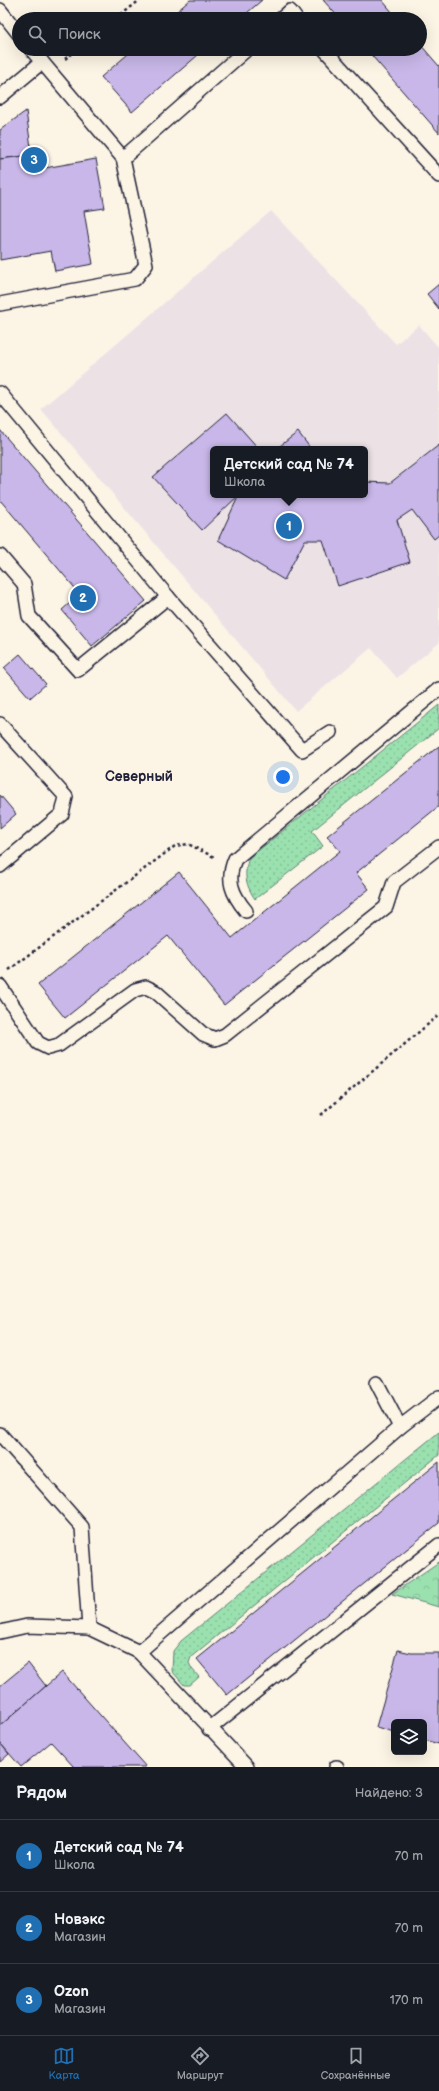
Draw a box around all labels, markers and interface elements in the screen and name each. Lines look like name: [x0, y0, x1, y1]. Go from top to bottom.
search box: [12, 12, 427, 56]
icon: search: [26, 23, 48, 45]
text: Поиск: [58, 25, 101, 44]
pin: 3: [21, 145, 47, 175]
popup: [210, 446, 368, 498]
text: Детский сад № 74: [224, 455, 354, 474]
text: Школа: [224, 474, 265, 490]
pin: 1: [276, 511, 302, 541]
pin: 2: [70, 583, 96, 613]
your location: [273, 767, 293, 787]
district label: Северный: [105, 768, 173, 785]
map controls: [391, 1719, 427, 1755]
button: layers: [391, 1719, 427, 1755]
text: Рядом: [16, 1783, 67, 1803]
text: Найдено: 3: [355, 1785, 423, 1801]
text: Детский сад № 74: [54, 1838, 184, 1857]
text: 1: [26, 1848, 32, 1864]
text: 70 m: [395, 1848, 423, 1864]
text: Школа: [54, 1857, 95, 1873]
text: Новэкс: [54, 1910, 105, 1929]
text: 2: [25, 1920, 33, 1936]
text: 70 m: [395, 1920, 423, 1936]
text: Магазин: [54, 1929, 106, 1945]
text: Ozon: [54, 1982, 89, 2001]
text: 3: [25, 1992, 33, 2008]
text: 170 m: [390, 1992, 423, 2008]
text: Магазин: [54, 2001, 106, 2017]
tab: Карта: [49, 2045, 80, 2082]
tab: Маршрут: [177, 2045, 224, 2082]
tab: Сохранённые: [321, 2045, 390, 2082]

